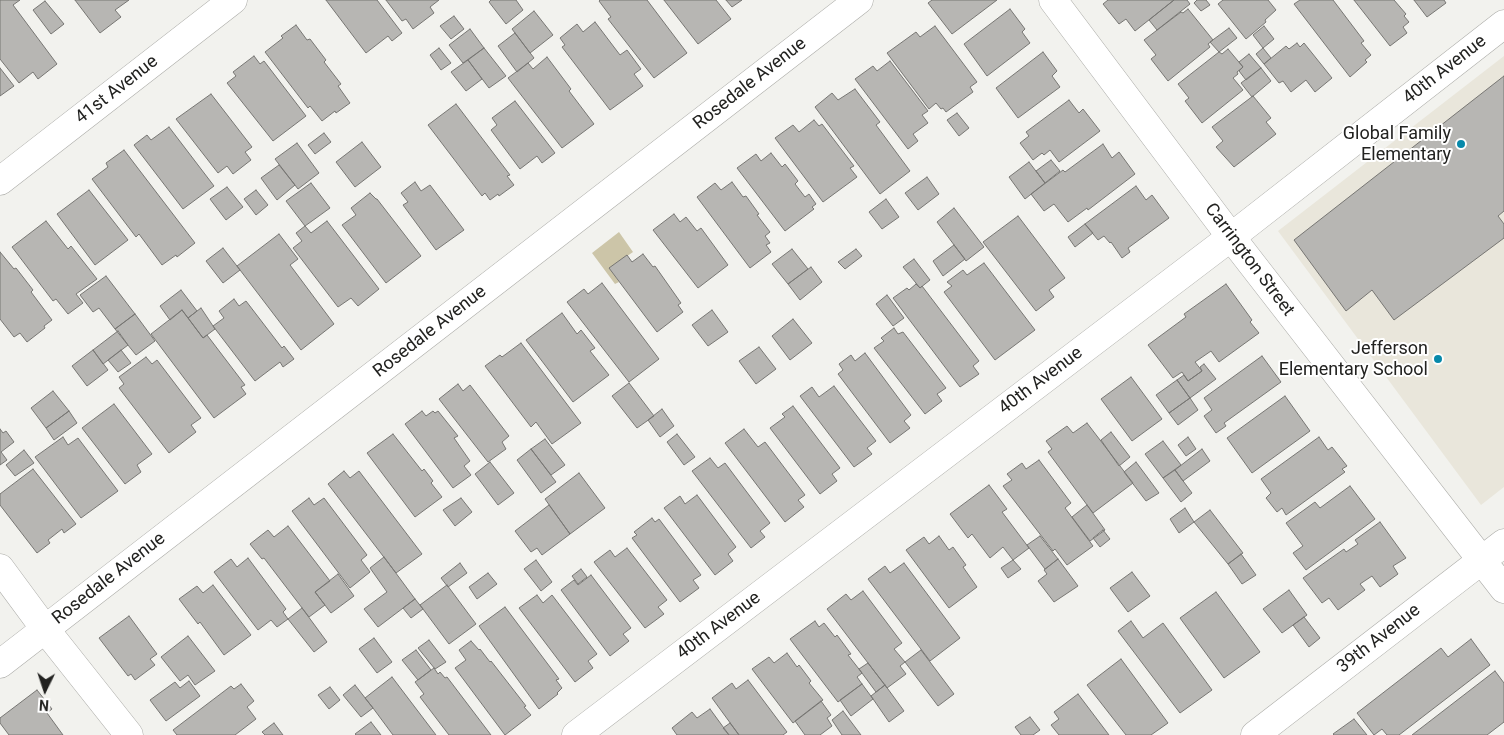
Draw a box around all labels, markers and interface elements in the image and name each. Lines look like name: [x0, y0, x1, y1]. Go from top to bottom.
street label: 40th Avenue: [1399, 31, 1491, 109]
street label: Rosedale Avenue: [689, 33, 811, 135]
street label: 41st Avenue: [71, 51, 163, 129]
place label: Global Family Elementary: [1343, 123, 1451, 166]
marker: Global Family Elementary: [1455, 138, 1467, 150]
street label: Carrington Street: [1199, 199, 1299, 321]
street label: Rosedale Avenue: [369, 281, 491, 383]
place label: Jefferson Elementary School: [1279, 338, 1428, 380]
street label: 40th Avenue: [995, 342, 1087, 420]
marker: Jefferson Elementary School: [1432, 353, 1444, 365]
street label: Rosedale Avenue: [48, 528, 170, 630]
street label: 40th Avenue: [673, 587, 765, 665]
street label: 39th Avenue: [1333, 600, 1425, 678]
north arrow: [20, 665, 70, 715]
text: N: [38, 697, 49, 713]

